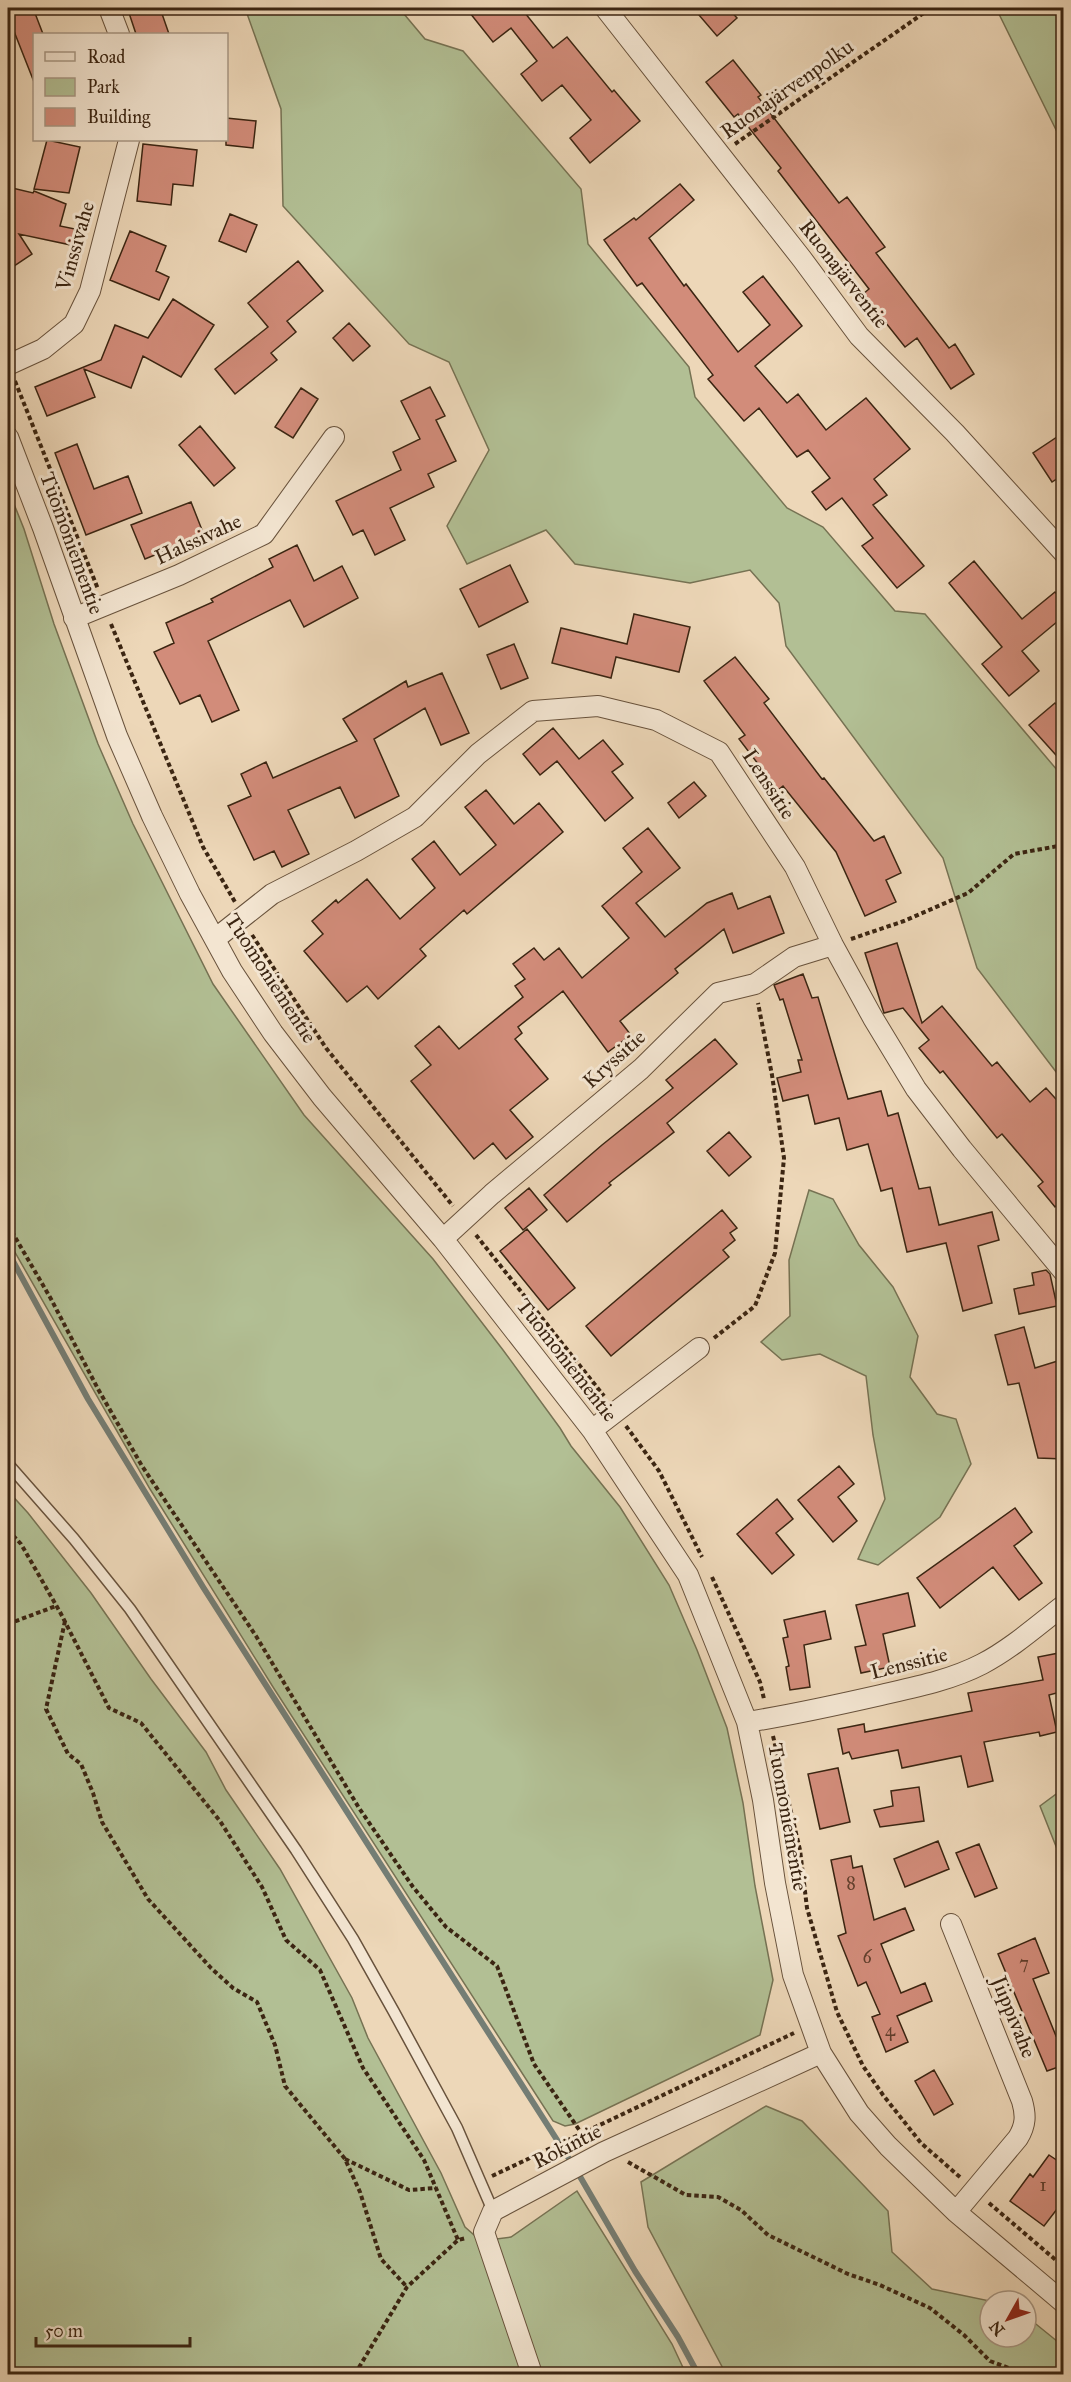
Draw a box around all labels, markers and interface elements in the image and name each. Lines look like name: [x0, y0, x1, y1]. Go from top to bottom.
legend: [33, 33, 228, 141]
street label: Ruonajärvenpolku: [715, 33, 859, 145]
text: Road: [87, 46, 125, 68]
text: Park: [87, 76, 120, 98]
text: Building: [87, 106, 151, 129]
street label: Vinssivahe: [50, 198, 100, 295]
street label: Ruonajärventie: [794, 215, 895, 334]
street label: Tuomoniementie: [34, 468, 110, 618]
street label: Halssivahe: [150, 507, 246, 570]
street label: Lenssitie: [737, 744, 801, 824]
street label: Tuomoniementie: [219, 908, 323, 1048]
street label: Kryssitie: [577, 1024, 651, 1094]
street label: Tuomoniementie: [511, 1293, 623, 1427]
street label: Lenssitie: [868, 1641, 950, 1685]
street label: Tuomoniementie: [762, 1741, 814, 1893]
house number: 8: [846, 1872, 856, 1894]
house number: 6: [862, 1946, 872, 1968]
house number: 7: [1019, 1952, 1029, 1974]
street label: Jiippivahe: [985, 1970, 1042, 2062]
house number: 4: [885, 2019, 896, 2041]
street label: Rokintie: [528, 2118, 606, 2174]
house number: 1: [1039, 2174, 1047, 2196]
north arrow: [978, 2289, 1038, 2349]
scale bar: [36, 2310, 190, 2348]
text: N: [985, 2317, 1009, 2340]
text: 50 m: [45, 2320, 83, 2342]

